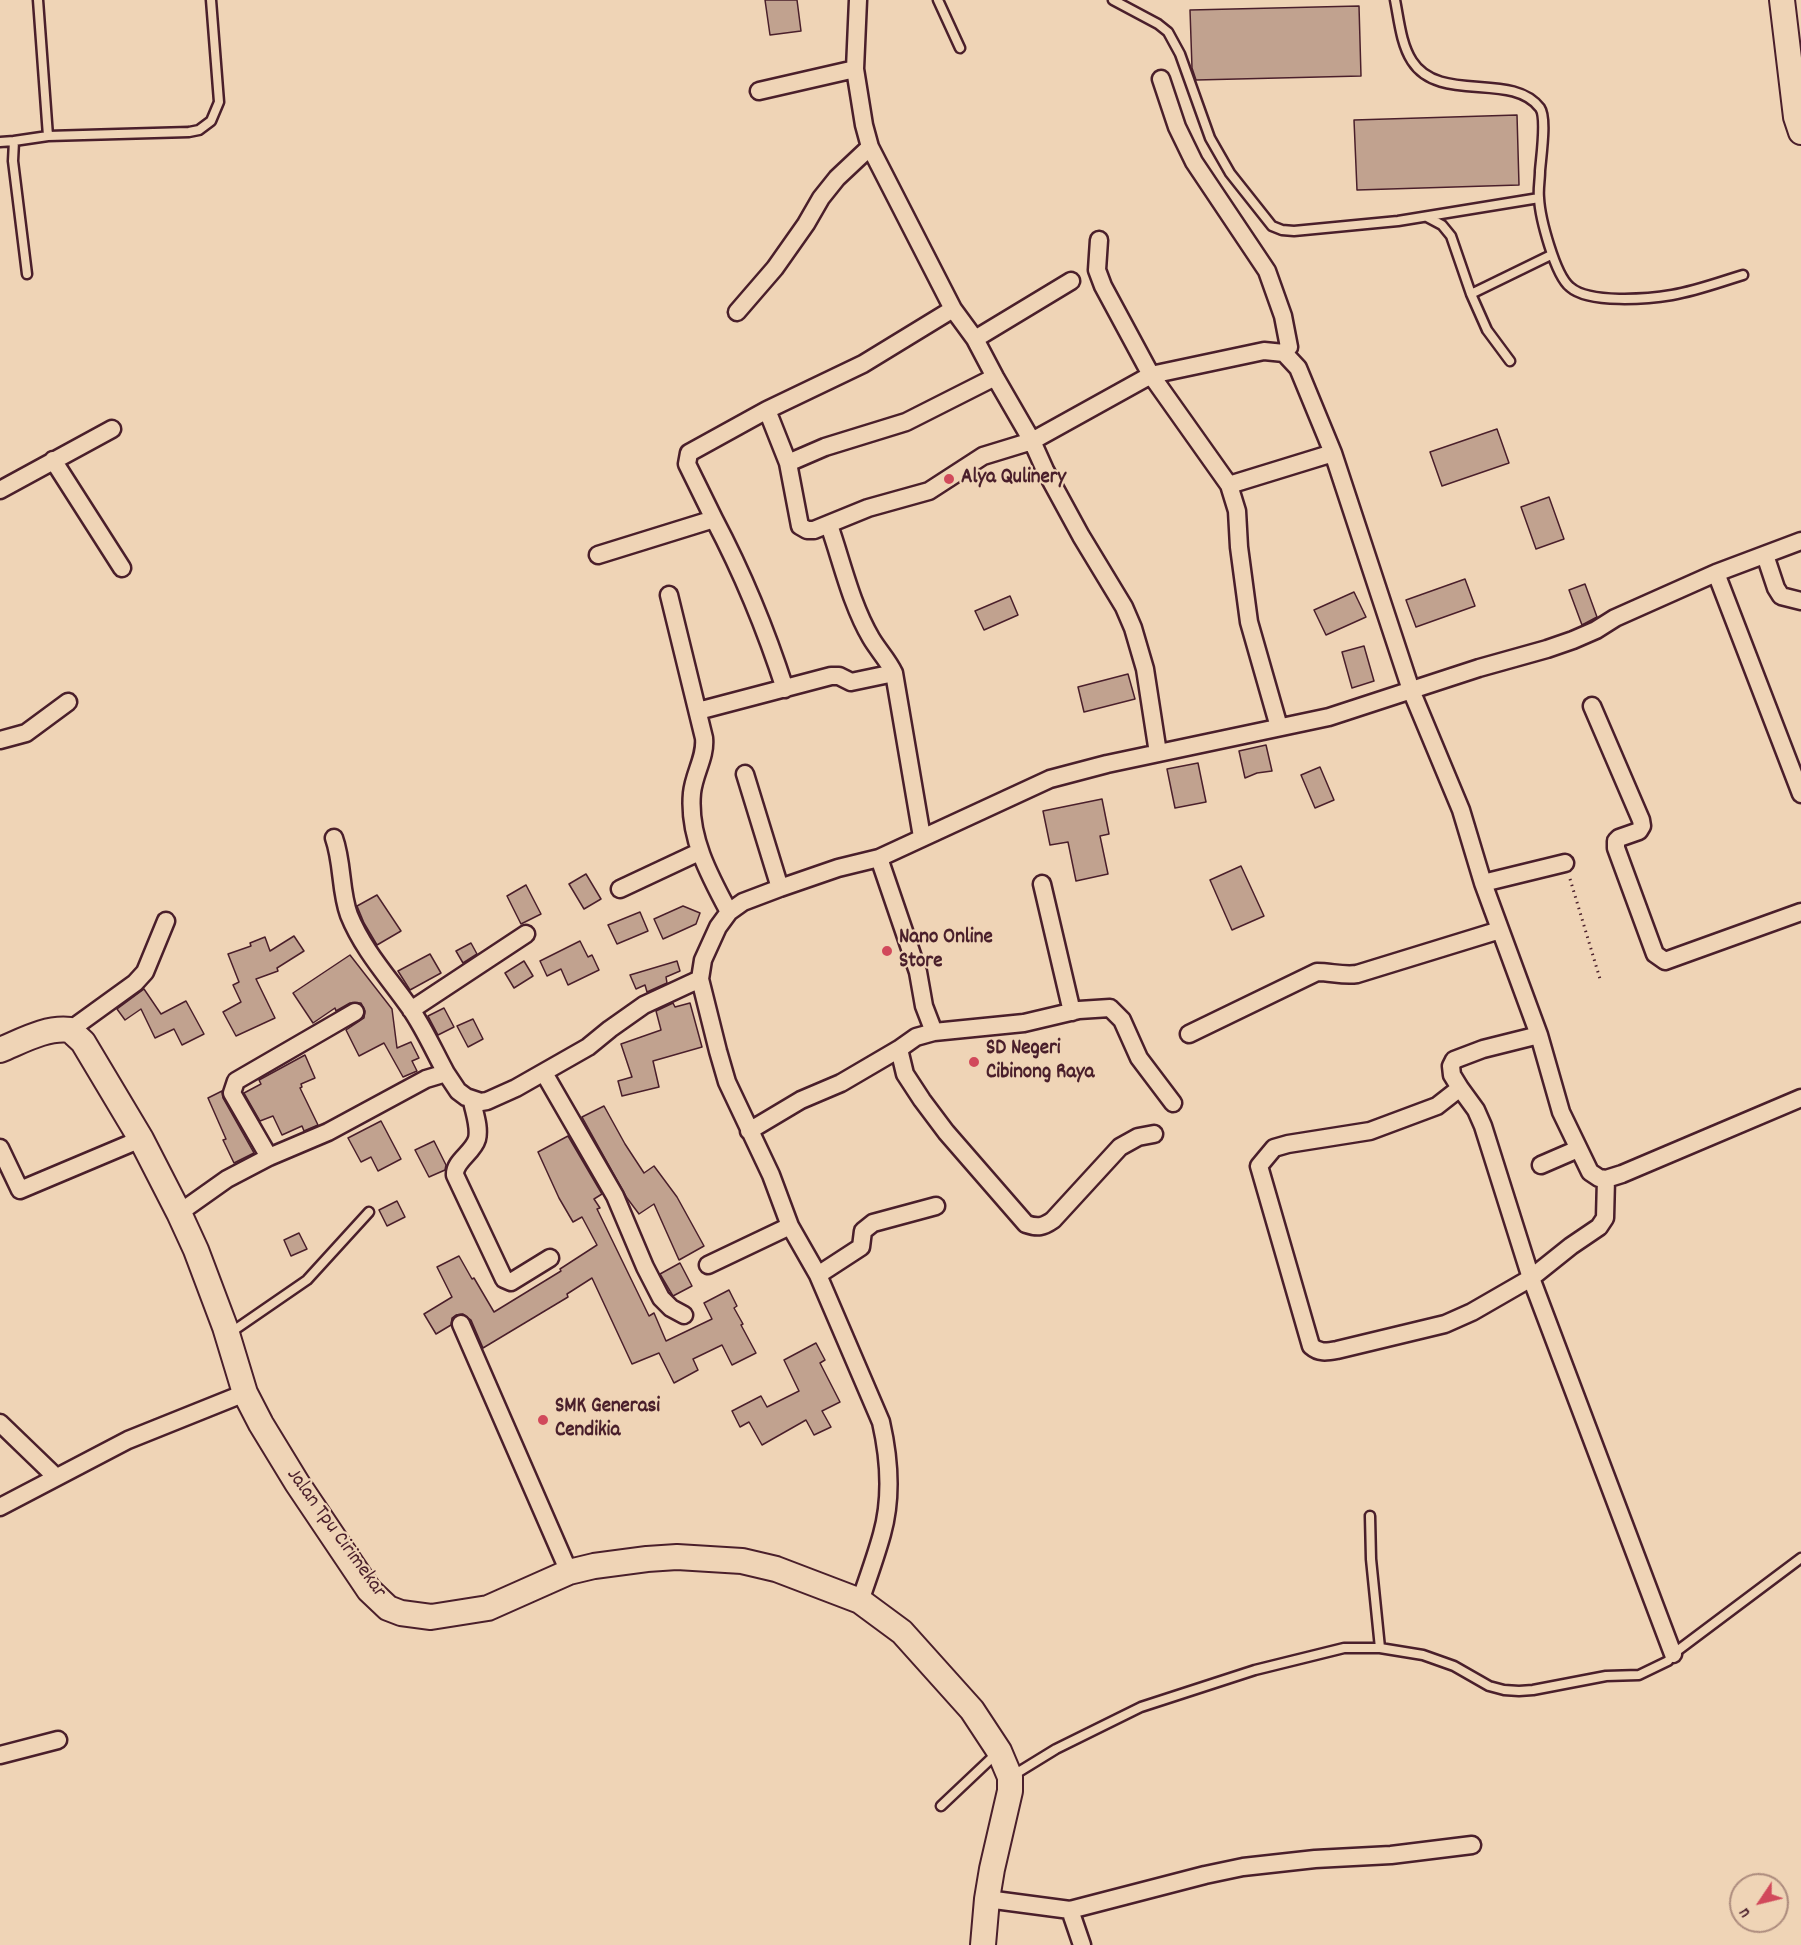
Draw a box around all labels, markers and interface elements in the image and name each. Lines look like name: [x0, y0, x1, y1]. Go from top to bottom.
place label: Alya Qulinery: [961, 466, 1066, 492]
marker: Alya Qulinery: [942, 472, 956, 486]
place label: Nano Online Store: [899, 926, 993, 976]
marker: Nano Online Store: [880, 944, 894, 958]
place label: SD Negeri Cibinong Raya: [986, 1037, 1094, 1087]
marker: SD Negeri Cibinong Raya: [967, 1055, 981, 1069]
place label: SMK Generasi Cendikia: [555, 1395, 660, 1445]
marker: SMK Generasi Cendikia: [536, 1413, 550, 1427]
street label: Jalan Tpu Cirimekar: [279, 1464, 391, 1604]
north arrow: [1729, 1873, 1789, 1933]
text: U: [1734, 1903, 1757, 1922]

